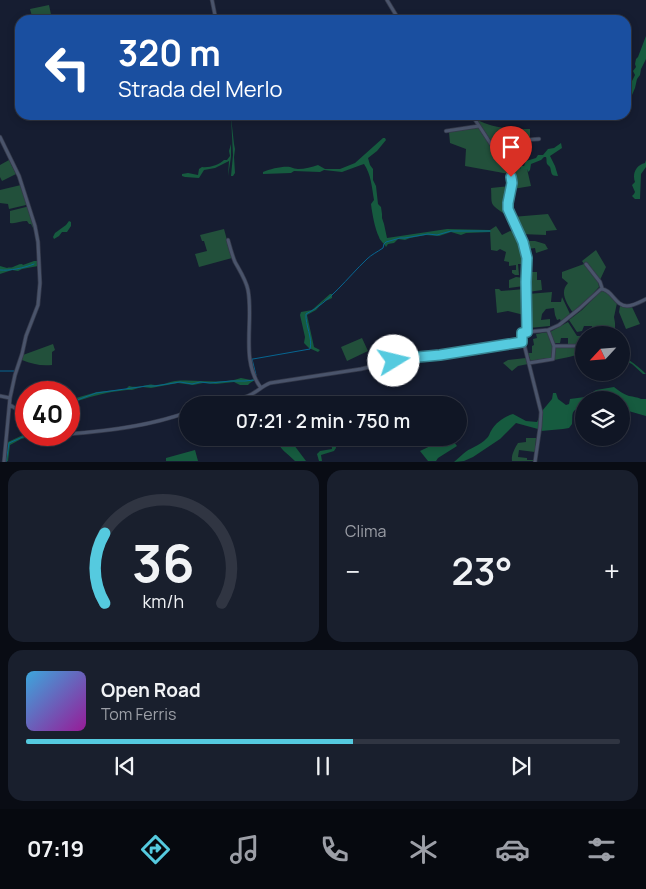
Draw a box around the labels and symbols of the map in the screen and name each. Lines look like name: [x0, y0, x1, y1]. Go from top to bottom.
pin: [490, 126, 532, 177]
north arrow: [575, 326, 630, 381]
position arrow: [367, 334, 419, 386]
speed limit sign: 40: [15, 381, 80, 446]

